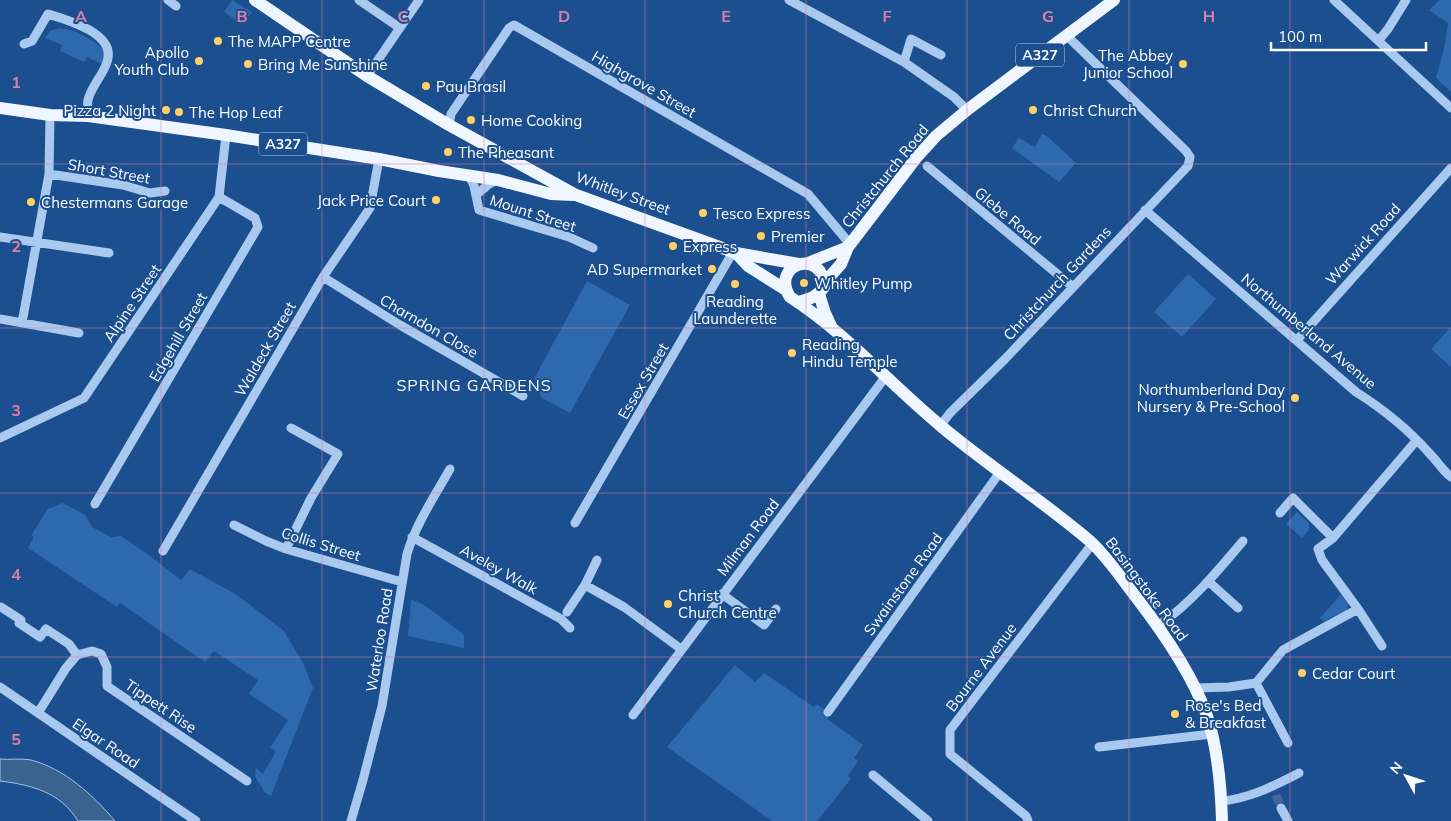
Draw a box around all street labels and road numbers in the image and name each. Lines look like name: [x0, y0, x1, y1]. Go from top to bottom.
road number: A327: [1016, 44, 1064, 66]
street label: Highgrove Street: [589, 46, 699, 122]
street label: Christchurch Road: [837, 120, 933, 232]
road number: A327: [259, 132, 307, 156]
street label: Short Street: [66, 154, 152, 188]
street label: Whitley Street: [573, 167, 673, 219]
street label: Glebe Road: [971, 183, 1045, 249]
street label: Mount Street: [487, 190, 579, 236]
street label: Warwick Road: [1321, 199, 1405, 289]
street label: Christchurch Gardens: [999, 222, 1115, 344]
street label: Alpine Street: [99, 261, 165, 345]
street label: Northumberland Avenue: [1238, 269, 1380, 393]
street label: Edgehill Street: [145, 289, 211, 385]
street label: Charndon Close: [376, 290, 482, 362]
street label: Waldeck Street: [230, 298, 300, 400]
street label: Essex Street: [613, 339, 673, 423]
street label: Milman Road: [713, 495, 783, 579]
street label: Collis Street: [279, 523, 363, 565]
street label: Swainstone Road: [859, 529, 947, 639]
street label: Basingstoke Road: [1102, 533, 1192, 645]
street label: Aveley Walk: [457, 540, 542, 598]
street label: Waterloo Road: [361, 587, 397, 693]
street label: Bourne Avenue: [942, 619, 1020, 715]
street label: Tippett Rise: [121, 675, 201, 737]
street label: Elgar Road: [69, 714, 143, 772]

